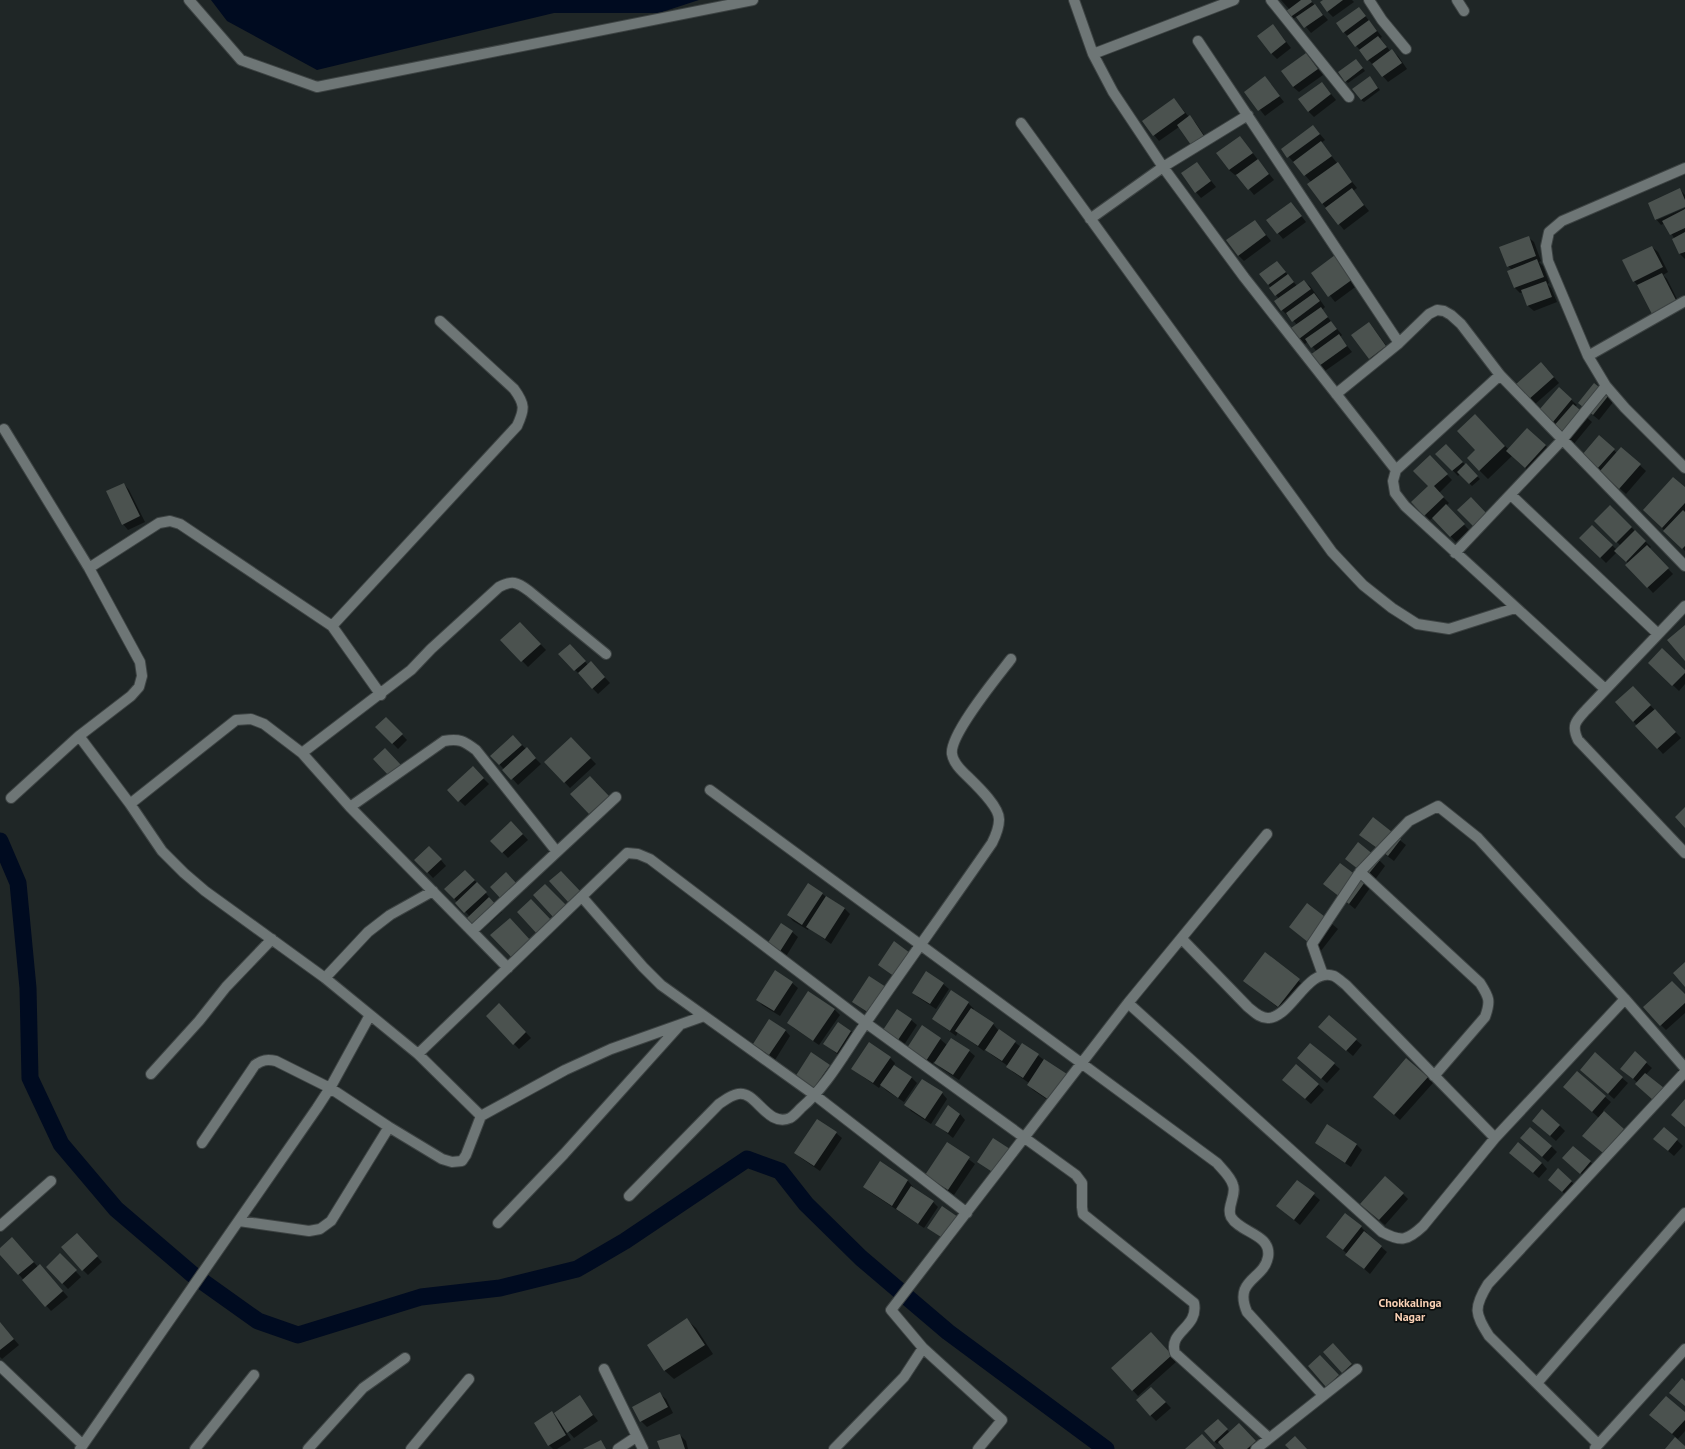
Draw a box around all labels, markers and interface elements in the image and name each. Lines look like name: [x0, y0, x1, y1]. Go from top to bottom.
district label: Chokkalinga Nagar: [1378, 1295, 1442, 1324]

